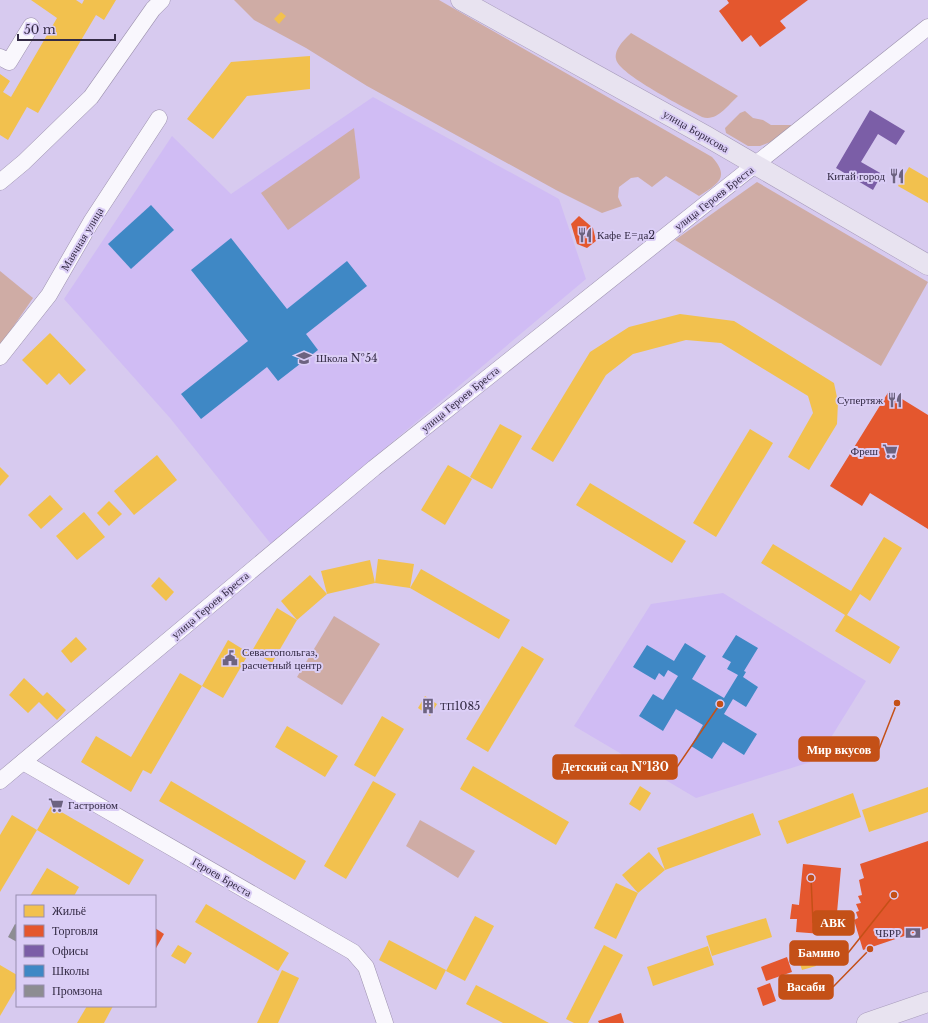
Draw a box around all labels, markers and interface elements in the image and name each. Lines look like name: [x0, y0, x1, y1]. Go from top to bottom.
scale bar: [18, 16, 115, 42]
text: 50 m: [24, 22, 56, 37]
street label: улица Борисова: [661, 106, 732, 156]
street label: улица Героев Бреста: [672, 163, 757, 233]
restaurant icon: Китай город: [888, 167, 906, 185]
place label: Китай город: [827, 169, 885, 183]
street label: Маячная улица: [58, 205, 106, 273]
restaurant icon: Кафе Е=да2: [576, 226, 594, 244]
place label: Кафе Е=да2: [597, 228, 655, 242]
school or university icon: Школа №54: [295, 349, 313, 367]
place label: Школа №54: [316, 351, 378, 365]
street label: улица Героев Бреста: [418, 363, 502, 435]
restaurant icon: Супертяж: [886, 391, 904, 409]
place label: Супертяж: [837, 393, 883, 407]
supermarket icon: Фреш: [881, 442, 899, 460]
place label: Фреш: [850, 444, 879, 458]
street label: улица Героев Бреста: [168, 568, 252, 641]
place label: Севастопольгаз, расчетный центр: [242, 645, 322, 672]
public building icon: Севастопольгаз, расчетный центр: [221, 649, 239, 667]
building icon: ТП1085: [419, 697, 437, 715]
place label: ТП1085: [440, 699, 480, 713]
callout: Мир вкусов: [799, 737, 879, 761]
text: Мир вкусов: [807, 742, 872, 757]
callout: Детский сад №130: [553, 755, 677, 779]
text: Детский сад №130: [561, 759, 669, 774]
supermarket icon: Гастроном: [47, 796, 65, 814]
place label: Гастроном: [68, 798, 118, 812]
street label: Героев Бреста: [190, 854, 254, 900]
legend: [16, 895, 156, 1007]
text: Жильё: [52, 903, 86, 918]
callout: АВК: [813, 911, 854, 935]
text: АВК: [820, 915, 846, 930]
text: Торговля: [52, 923, 99, 938]
bank icon: ЧБРР: [904, 924, 922, 942]
place label: ЧБРР: [875, 926, 901, 940]
callout: Бамино: [790, 941, 848, 965]
text: Офисы: [52, 943, 88, 958]
text: Бамино: [798, 945, 840, 960]
text: Школы: [52, 963, 89, 978]
callout: Васаби: [779, 975, 833, 999]
text: Васаби: [787, 979, 825, 994]
text: Промзона: [52, 983, 103, 998]

